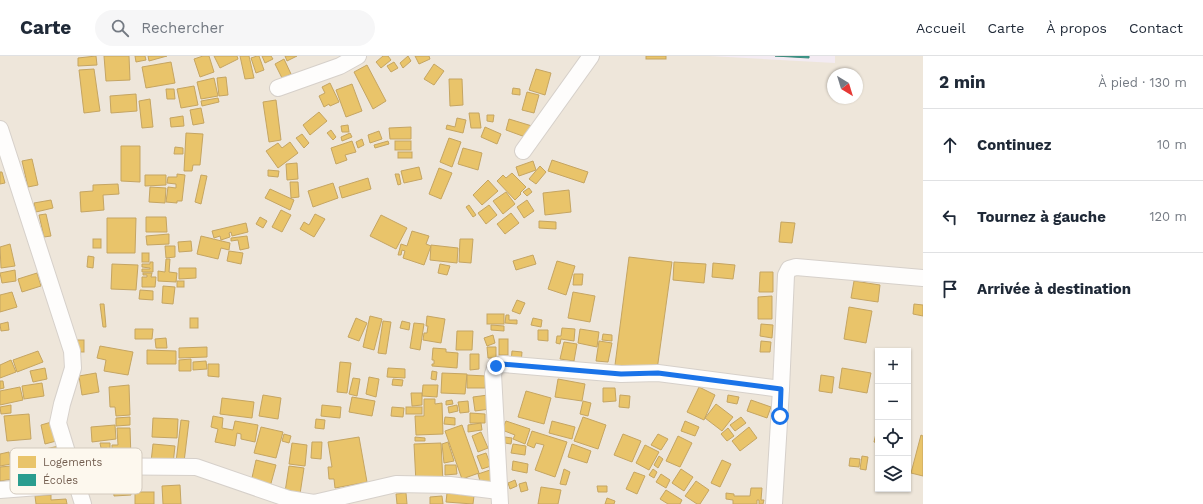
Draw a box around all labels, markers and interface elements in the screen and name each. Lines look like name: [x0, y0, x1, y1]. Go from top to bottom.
search box: [95, 10, 375, 46]
text: Carte: [20, 16, 71, 39]
icon: search: [109, 17, 131, 39]
text: Rechercher: [141, 19, 224, 37]
text: Accueil: [916, 20, 965, 36]
text: Carte: [987, 20, 1024, 36]
text: À propos: [1046, 20, 1107, 36]
text: Contact: [1129, 20, 1183, 36]
north arrow: [827, 68, 863, 104]
text: 2 min: [939, 72, 985, 92]
text: À pied · 130 m: [1098, 75, 1187, 90]
icon: ahead: [939, 134, 961, 156]
text: Continuez: [977, 136, 1051, 154]
text: 10 m: [1157, 137, 1187, 152]
icon: left: [939, 206, 961, 228]
text: Tournez à gauche: [977, 208, 1106, 226]
text: 120 m: [1149, 209, 1187, 224]
icon: arrive: [939, 278, 961, 300]
text: Arrivée à destination: [977, 280, 1131, 298]
map controls: [875, 348, 911, 492]
button: +: [875, 348, 911, 384]
route end: [487, 357, 505, 375]
button: −: [875, 384, 911, 420]
route start: [771, 407, 789, 425]
button: locate: [875, 420, 911, 456]
legend: [10, 448, 142, 494]
text: Logements: [43, 456, 102, 469]
button: layers: [875, 456, 911, 492]
text: Écoles: [43, 473, 78, 487]

